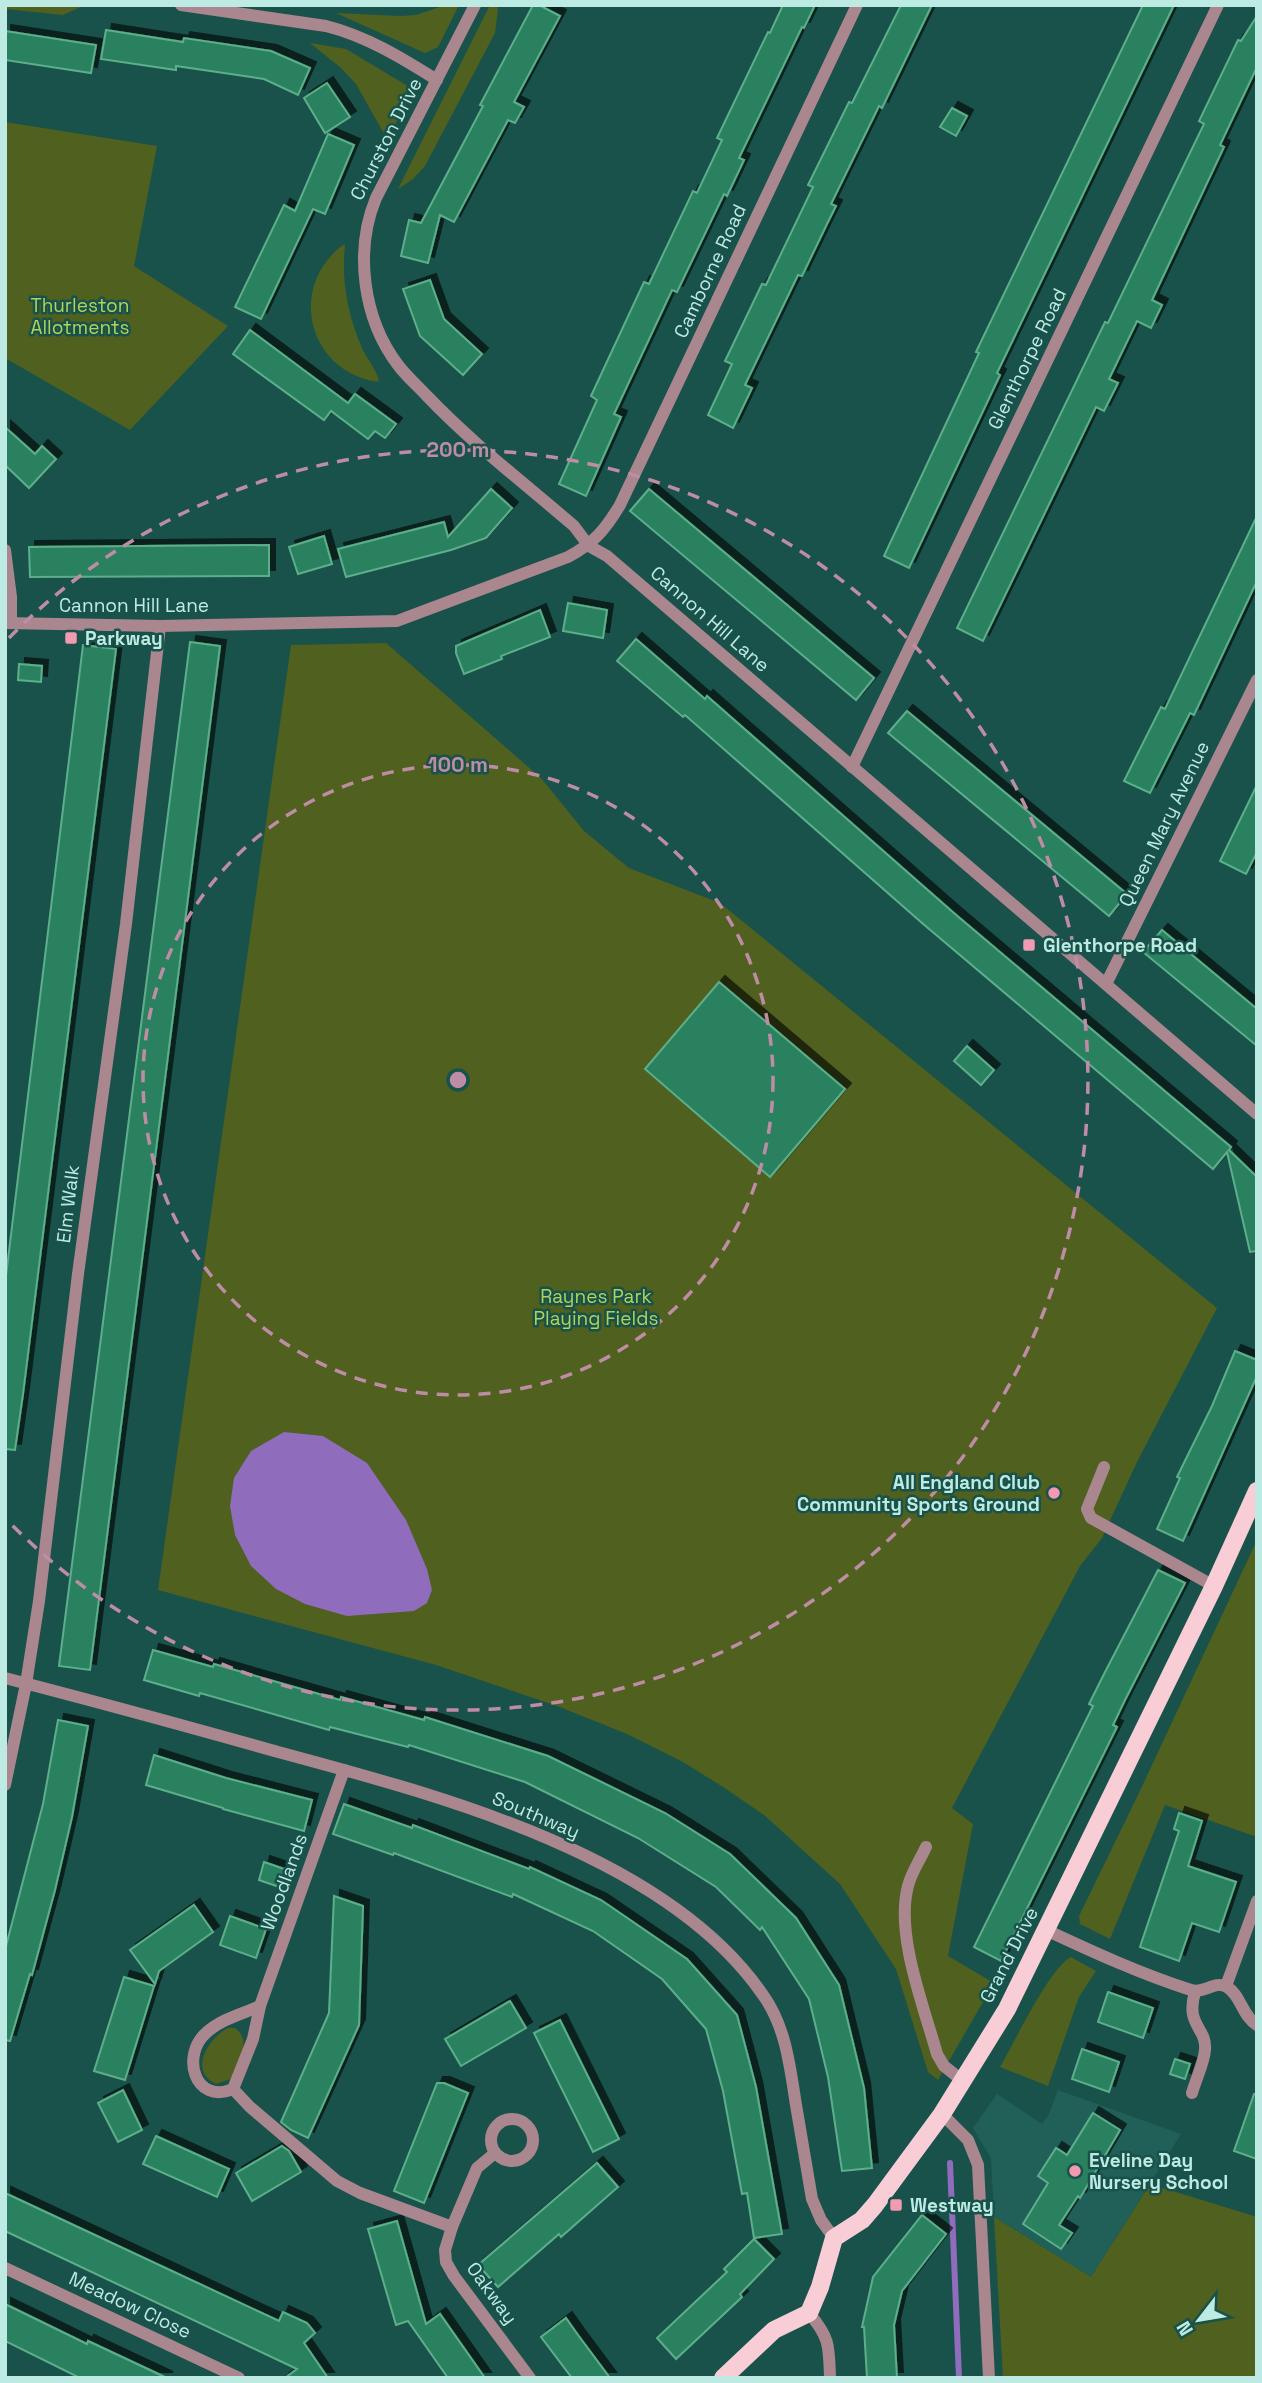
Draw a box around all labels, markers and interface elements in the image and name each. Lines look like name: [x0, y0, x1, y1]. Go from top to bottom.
street label: Churston Drive: [344, 74, 428, 204]
street label: Camborne Road: [668, 200, 752, 342]
street label: Glenthorpe Road: [982, 284, 1072, 434]
park label: Thurleston Allotments: [30, 293, 130, 340]
text: 200 m: [427, 436, 489, 463]
street label: Cannon Hill Lane: [645, 560, 775, 678]
street label: Cannon Hill Lane: [59, 593, 209, 618]
place label: Parkway: [85, 626, 163, 651]
marker: Parkway: [63, 630, 79, 646]
street label: Queen Mary Avenue: [1113, 737, 1215, 911]
text: 100 m: [428, 751, 488, 778]
place label: Glenthorpe Road: [1043, 933, 1197, 958]
marker: Glenthorpe Road: [1021, 937, 1037, 953]
centre of rings: [446, 1068, 470, 1092]
street label: Elm Walk: [51, 1163, 85, 1245]
park label: Raynes Park Playing Fields: [534, 1284, 658, 1331]
place label: All England Club Community Sports Ground: [797, 1470, 1040, 1517]
marker: All England Club Community Sports Ground: [1046, 1485, 1062, 1501]
street label: Southway: [488, 1785, 584, 1845]
street label: Woodlands: [255, 1830, 313, 1934]
street label: Grand Drive: [974, 1903, 1044, 2007]
place label: Eveline Day Nursery School: [1089, 2148, 1228, 2195]
marker: Eveline Day Nursery School: [1067, 2163, 1083, 2179]
place label: Westway: [910, 2193, 994, 2218]
marker: Westway: [888, 2197, 904, 2213]
street label: Oakway: [461, 2257, 523, 2329]
street label: Meadow Close: [65, 2266, 195, 2344]
north arrow: [1164, 2285, 1234, 2355]
text: N: [1171, 2317, 1199, 2340]

